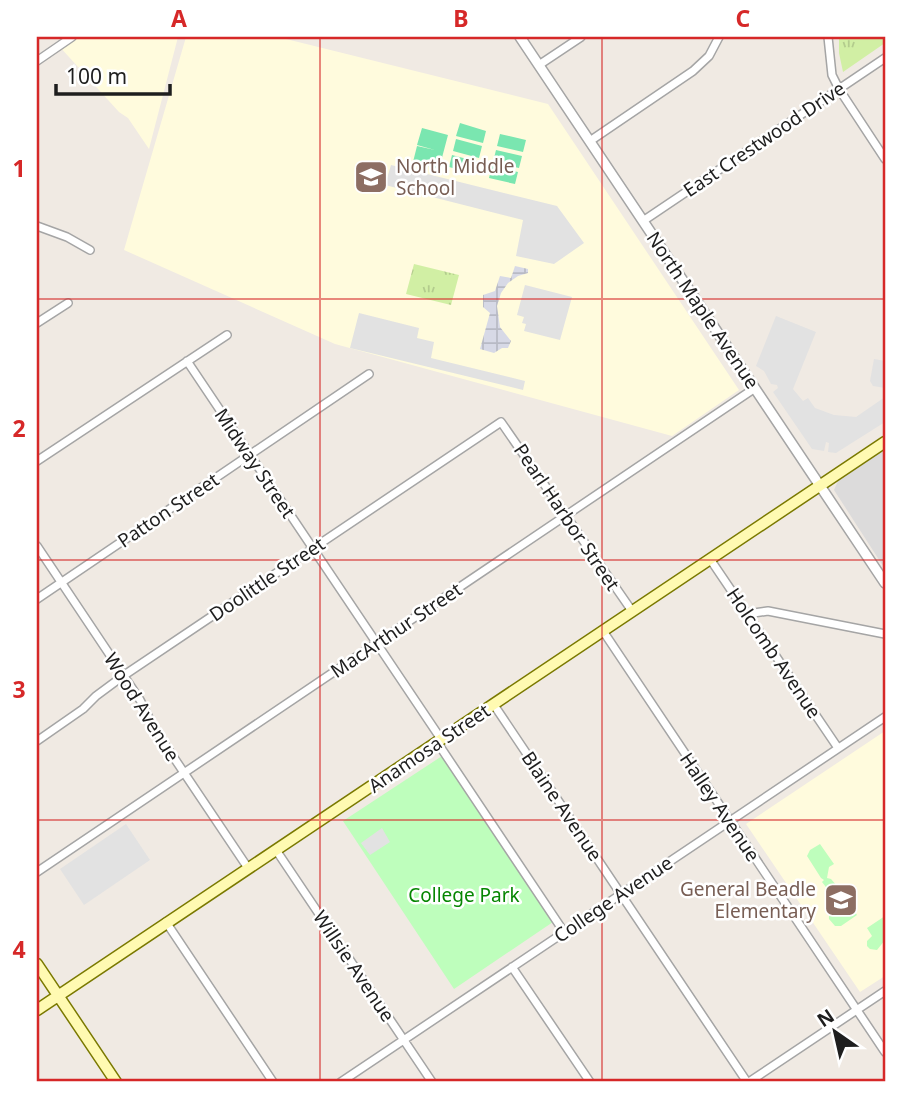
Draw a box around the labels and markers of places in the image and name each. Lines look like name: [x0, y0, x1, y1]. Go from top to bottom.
place label: North Middle School: [396, 153, 514, 201]
school or university icon: North Middle School: [352, 158, 390, 196]
place label: General Beadle Elementary: [680, 876, 816, 924]
school or university icon: General Beadle Elementary: [822, 881, 860, 919]

